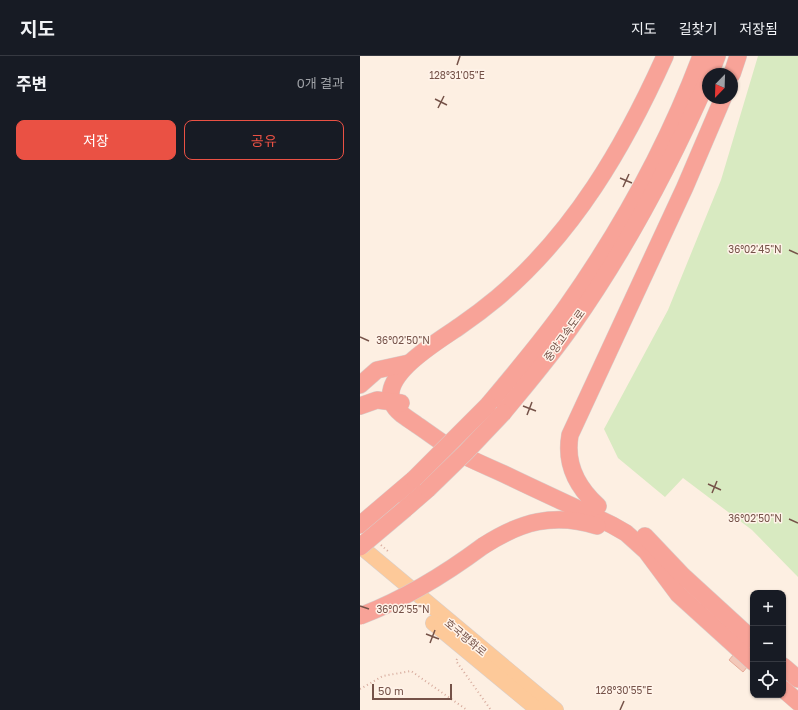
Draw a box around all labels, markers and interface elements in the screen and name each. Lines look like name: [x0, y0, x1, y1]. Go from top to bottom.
text: 지도: [20, 17, 55, 40]
text: 지도: [631, 20, 657, 37]
text: 길찾기: [679, 20, 717, 37]
text: 저장됨: [739, 20, 778, 37]
north arrow: [702, 68, 738, 104]
text: 128°31'05"E: [429, 69, 485, 81]
text: 주변: [16, 73, 47, 94]
text: 0개 결과: [297, 75, 344, 91]
button: 저장: [16, 120, 176, 160]
button: 공유: [184, 120, 344, 160]
text: 36°02'45"N: [728, 243, 782, 255]
street label: 중앙고속도로: [541, 307, 587, 363]
text: 36°02'50"N: [376, 334, 430, 346]
text: 36°02'50"N: [728, 512, 782, 524]
map controls: [750, 590, 786, 698]
button: +: [750, 590, 786, 626]
text: 36°02'55"N: [376, 603, 430, 615]
street label: 호국평화로: [442, 616, 490, 658]
button: −: [750, 626, 786, 662]
button: locate: [750, 662, 786, 698]
scale bar: [372, 682, 452, 701]
text: 50 m: [378, 684, 404, 697]
text: 128°30'55"E: [596, 684, 652, 696]

